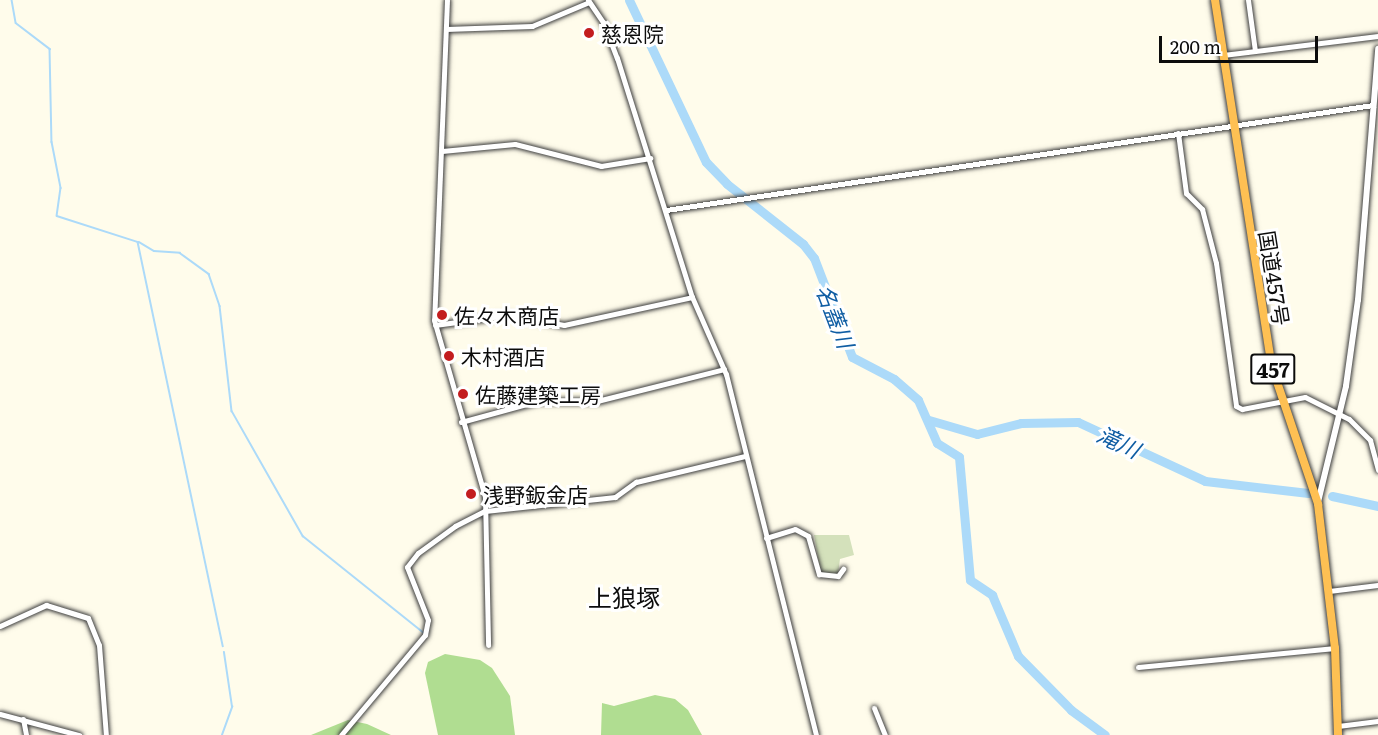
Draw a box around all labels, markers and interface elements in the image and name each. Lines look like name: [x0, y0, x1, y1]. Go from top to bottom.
place label: 慈恩院: [601, 20, 664, 46]
scale bar: [1162, 24, 1321, 62]
marker: 慈恩院: [582, 26, 596, 40]
text: 200 m: [1170, 33, 1221, 60]
street label: 国道457号: [1255, 229, 1295, 327]
water label: 名蓋川: [812, 280, 860, 352]
place label: 佐々木商店: [454, 302, 559, 328]
marker: 佐々木商店: [435, 308, 449, 322]
place label: 木村酒店: [461, 343, 545, 369]
marker: 木村酒店: [442, 349, 456, 363]
road number: 457: [1249, 352, 1297, 386]
place label: 佐藤建築工房: [475, 381, 601, 407]
marker: 佐藤建築工房: [456, 387, 470, 401]
water label: 滝川: [1093, 420, 1145, 462]
place label: 浅野鈑金店: [483, 481, 588, 507]
marker: 浅野鈑金店: [464, 487, 478, 501]
district label: 上狼塚: [588, 583, 660, 611]

